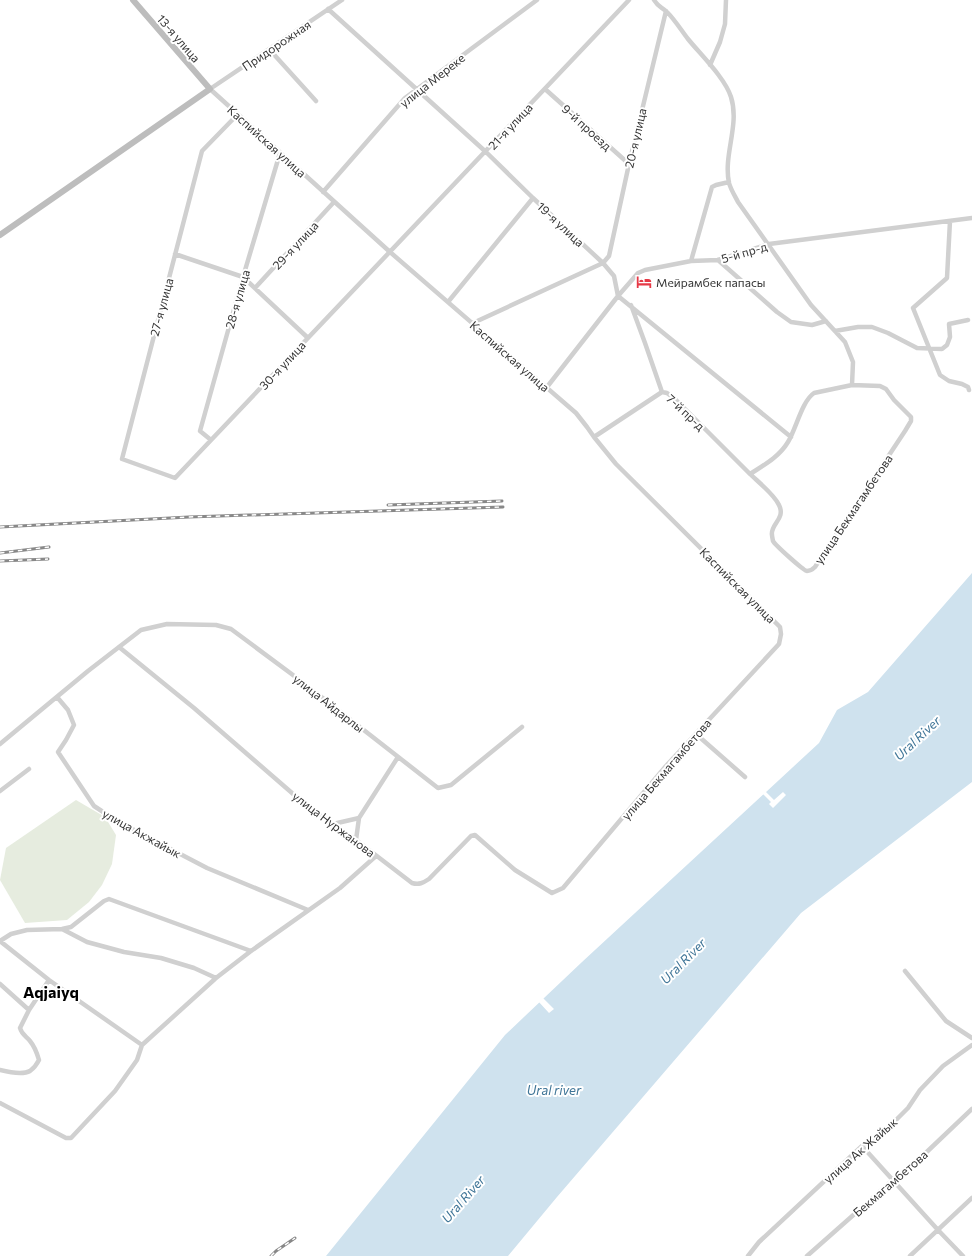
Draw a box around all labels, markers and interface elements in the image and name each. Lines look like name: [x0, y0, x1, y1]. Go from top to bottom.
street label: 13-я улица: [155, 11, 203, 65]
street label: Придорожная: [239, 17, 313, 73]
street label: улица Мереке: [397, 50, 467, 110]
street label: 21-я улица: [485, 100, 535, 152]
street label: 9-й проезд: [559, 101, 615, 153]
street label: Каспийская улица: [225, 102, 309, 180]
street label: 20-я улица: [621, 107, 649, 169]
street label: 19-я улица: [535, 199, 587, 249]
street label: 29-я улица: [269, 218, 321, 272]
street label: 5-й пр-д: [719, 239, 769, 265]
street label: 28-я улица: [222, 268, 252, 330]
hotel icon: Мейрамбек папасы: [635, 273, 653, 291]
place label: Мейрамбек папасы: [656, 275, 766, 289]
street label: 27-я улица: [147, 276, 175, 338]
street label: Каспийская улица: [467, 318, 553, 394]
street label: 30-я улица: [256, 338, 308, 392]
street label: 7-й пр-д: [664, 391, 708, 433]
street label: улица Бекмагамбетова: [811, 452, 895, 566]
street label: Каспийская улица: [697, 544, 779, 626]
street label: улица Айдарлы: [291, 671, 367, 735]
water label: Ural River: [890, 712, 944, 764]
street label: улица Бекмагамбетова: [618, 716, 714, 822]
street label: улица Нуржанова: [290, 788, 378, 860]
street label: улица Акжайык: [100, 806, 184, 861]
water label: Ural River: [657, 934, 710, 987]
district label: Aqjaiyq: [23, 982, 79, 1001]
water label: Ural river: [527, 1082, 582, 1098]
street label: улица Ак Жайык: [820, 1114, 900, 1186]
street label: Бекмагамбетова: [850, 1147, 930, 1219]
water label: Ural River: [438, 1171, 489, 1226]

